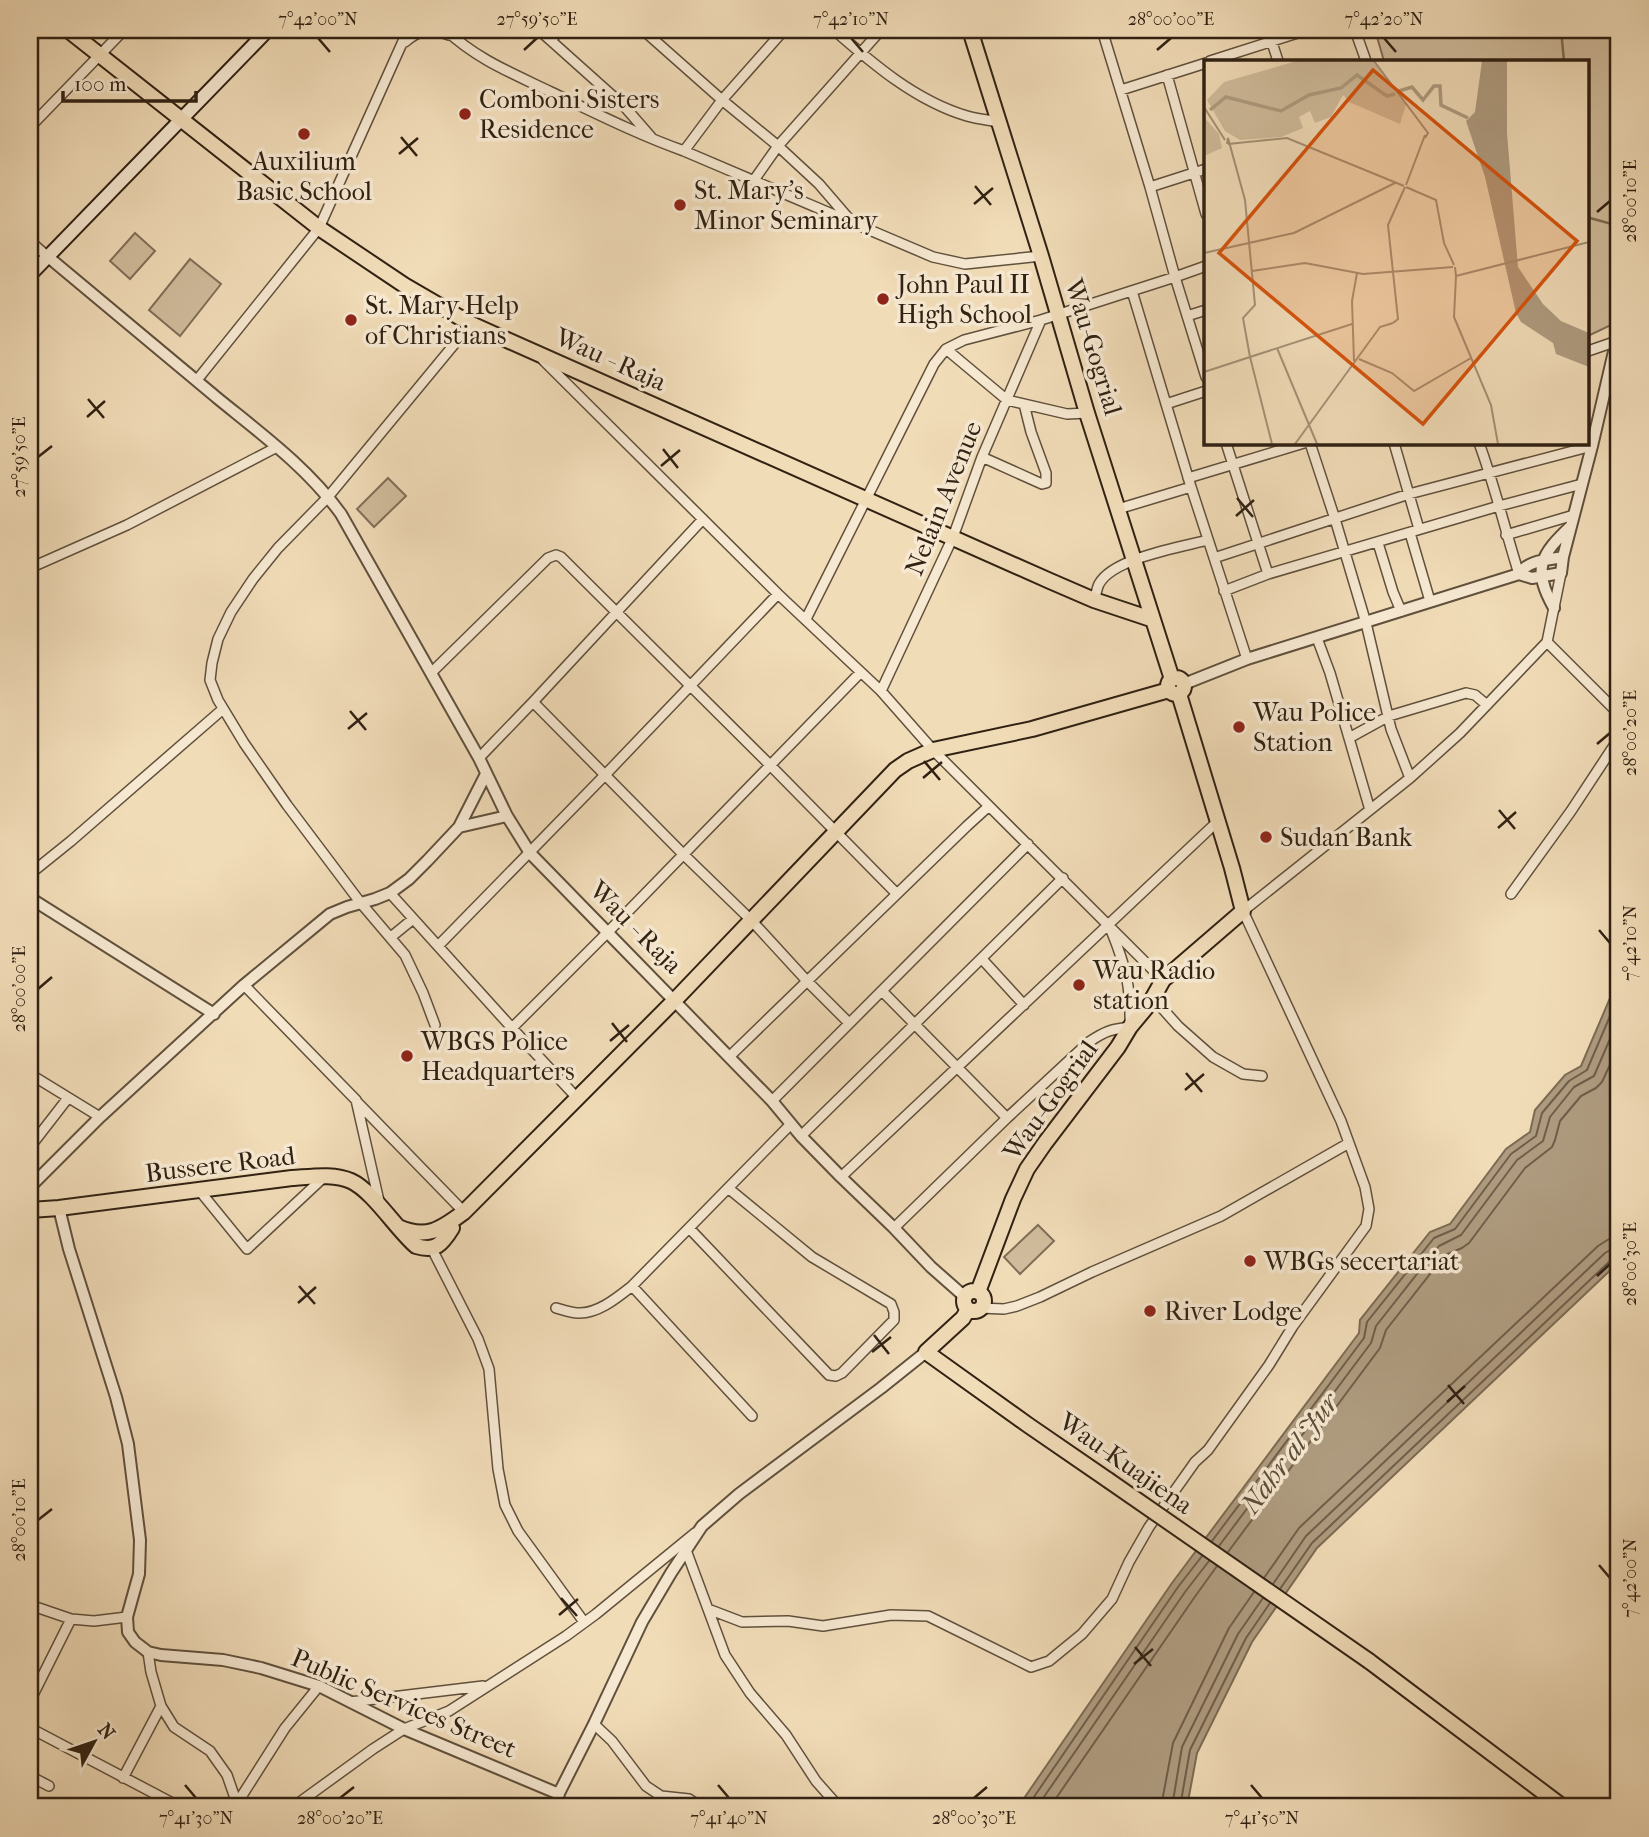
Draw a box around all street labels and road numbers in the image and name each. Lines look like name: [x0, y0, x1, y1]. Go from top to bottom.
street label: Wau-Gogrial: [1058, 274, 1129, 419]
street label: Wau - Raja: [550, 321, 672, 398]
street label: Nelain Avenue: [898, 416, 989, 580]
street label: Wau - Raja: [582, 874, 689, 981]
street label: Wau-Gogrial: [996, 1034, 1104, 1167]
street label: Bussere Road: [143, 1140, 298, 1189]
street label: Wau-Kuajiena: [1052, 1405, 1199, 1522]
street label: Public Services Street: [287, 1642, 522, 1765]

